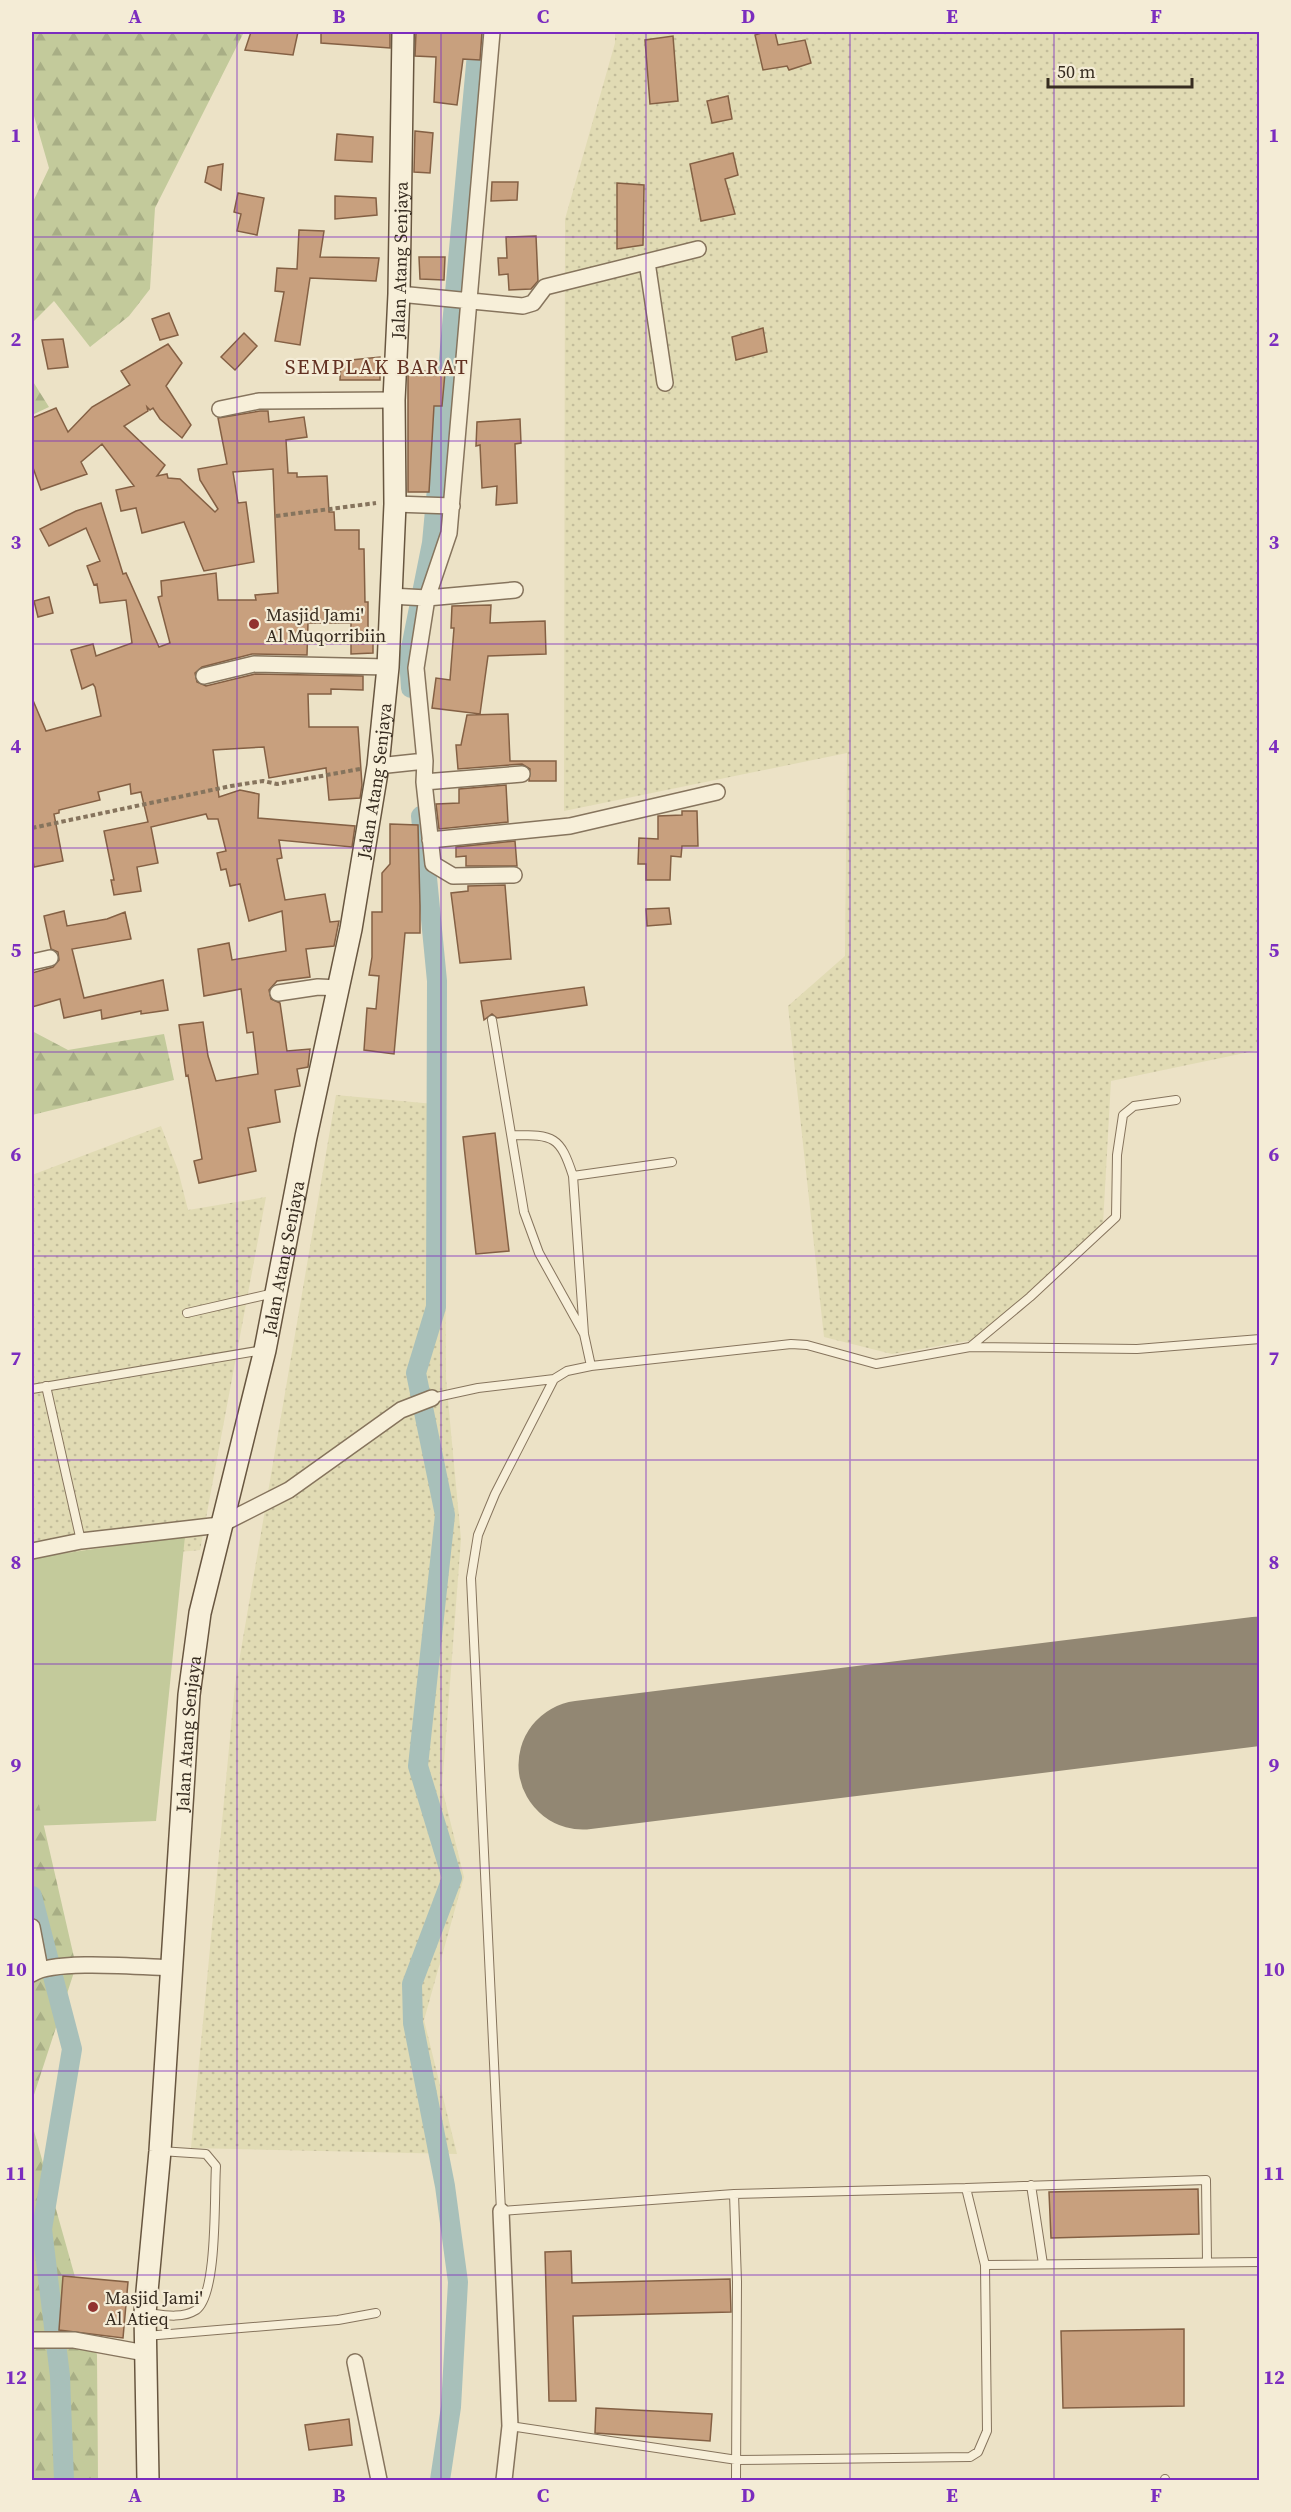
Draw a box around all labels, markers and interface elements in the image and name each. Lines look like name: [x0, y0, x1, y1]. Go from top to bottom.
text: A: [128, 2, 142, 30]
text: B: [332, 2, 346, 30]
text: C: [537, 2, 549, 30]
text: D: [741, 2, 755, 30]
text: E: [946, 2, 958, 30]
text: F: [1150, 2, 1162, 30]
scale bar: [1048, 51, 1192, 89]
text: 50 m: [1057, 59, 1095, 84]
text: 1: [11, 121, 21, 149]
text: 1: [1269, 121, 1279, 149]
street label: Jalan Atang Senjaya: [384, 180, 413, 340]
text: 2: [11, 325, 22, 353]
text: 2: [1269, 325, 1280, 353]
district label: SEMPLAK BARAT: [285, 352, 469, 381]
text: 3: [11, 528, 22, 556]
text: 3: [1269, 528, 1280, 556]
place label: Masjid Jami' Al Muqorribiin: [266, 602, 386, 648]
marker: Masjid Jami' Al Muqorribiin: [247, 617, 261, 631]
street label: Jalan Atang Senjaya: [350, 701, 397, 862]
text: 4: [11, 732, 22, 760]
text: 4: [1269, 732, 1280, 760]
text: 5: [11, 936, 22, 964]
text: 5: [1269, 936, 1280, 964]
text: 6: [11, 1140, 22, 1168]
text: 6: [1269, 1140, 1280, 1168]
street label: Jalan Atang Senjaya: [255, 1178, 310, 1339]
text: 7: [11, 1344, 22, 1372]
text: 7: [1269, 1344, 1280, 1372]
text: 8: [11, 1548, 21, 1576]
text: 8: [1269, 1548, 1279, 1576]
street label: Jalan Atang Senjaya: [169, 1653, 207, 1814]
text: 9: [11, 1751, 22, 1779]
text: 9: [1269, 1751, 1280, 1779]
text: 10: [5, 1955, 27, 1983]
text: 10: [1263, 1955, 1285, 1983]
text: 11: [5, 2159, 27, 2187]
text: 11: [1263, 2159, 1285, 2187]
place label: Masjid Jami' Al Atieq: [105, 2285, 203, 2331]
marker: Masjid Jami' Al Atieq: [86, 2300, 100, 2314]
text: 12: [5, 2363, 27, 2391]
text: 12: [1263, 2363, 1285, 2391]
text: A: [128, 2481, 142, 2509]
text: B: [332, 2481, 346, 2509]
text: C: [537, 2481, 549, 2509]
text: D: [741, 2481, 755, 2509]
text: E: [946, 2481, 958, 2509]
text: F: [1150, 2481, 1162, 2509]

